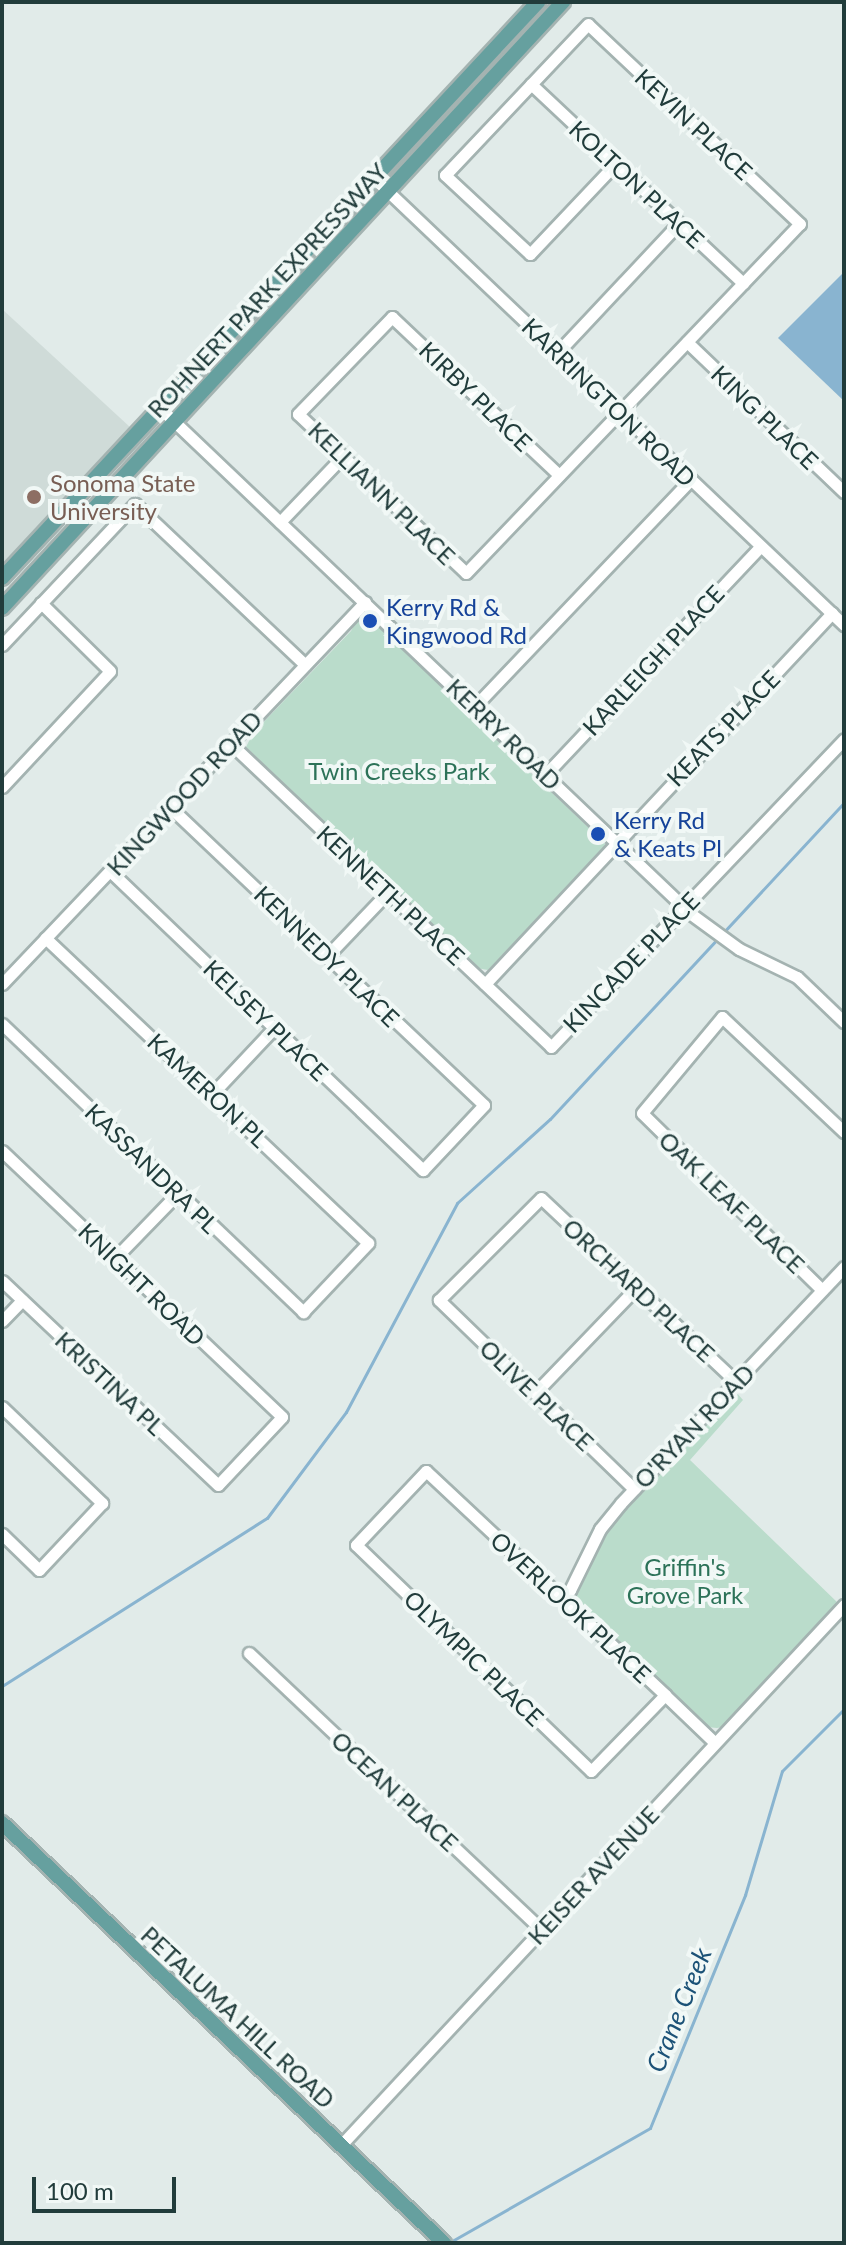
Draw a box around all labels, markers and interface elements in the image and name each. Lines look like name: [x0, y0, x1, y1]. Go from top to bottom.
street label: KEVIN PLACE: [629, 62, 759, 186]
street label: KOLTON PLACE: [564, 114, 710, 254]
street label: ROHNERT PARK EXPRESSWAY: [141, 157, 393, 423]
street label: KARRINGTON ROAD: [516, 312, 702, 492]
street label: KIRBY PLACE: [413, 335, 539, 457]
street label: KING PLACE: [706, 359, 824, 475]
street label: KELLIANN PLACE: [303, 416, 461, 570]
place label: Sonoma State University: [50, 469, 195, 525]
marker: Sonoma State University: [25, 488, 43, 506]
street label: KARLEIGH PLACE: [576, 579, 730, 741]
place label: Kerry Rd & Kingwood Rd: [386, 593, 527, 649]
marker: Kerry Rd & Kingwood Rd: [361, 612, 379, 630]
street label: KEATS PLACE: [661, 664, 785, 792]
street label: KERRY ROAD: [441, 672, 567, 796]
street label: KINGWOOD ROAD: [101, 705, 267, 881]
park label: Twin Creeks Park: [308, 757, 490, 785]
place label: Kerry Rd & Keats Pl: [614, 806, 722, 862]
street label: KENNETH PLACE: [311, 819, 471, 971]
marker: Kerry Rd & Keats Pl: [589, 825, 607, 843]
street label: KENNEDY PLACE: [248, 879, 406, 1033]
street label: KINCADE PLACE: [557, 886, 705, 1038]
street label: KELSEY PLACE: [198, 953, 334, 1087]
street label: KAMERON PL: [142, 1027, 274, 1153]
street label: KASSANDRA PL: [79, 1097, 225, 1239]
street label: OAK LEAF PLACE: [653, 1125, 811, 1279]
street label: ORCHARD PLACE: [557, 1212, 721, 1368]
street label: KNIGHT ROAD: [73, 1216, 211, 1352]
street label: KRISTINA PL: [49, 1325, 171, 1441]
street label: OLIVE PLACE: [474, 1334, 600, 1456]
street label: O'RYAN ROAD: [628, 1358, 760, 1494]
street label: OVERLOOK PLACE: [485, 1525, 657, 1689]
park label: Griffin's Grove Park: [627, 1553, 743, 1609]
street label: OLYMPIC PLACE: [398, 1584, 550, 1732]
street label: OCEAN PLACE: [326, 1725, 464, 1857]
street label: KEISER AVENUE: [521, 1800, 665, 1950]
street label: PETALUMA HILL ROAD: [135, 1920, 341, 2114]
water label: Crane Creek: [640, 1943, 718, 2077]
scale bar: [36, 2161, 180, 2211]
text: 100 m: [46, 2176, 114, 2205]

